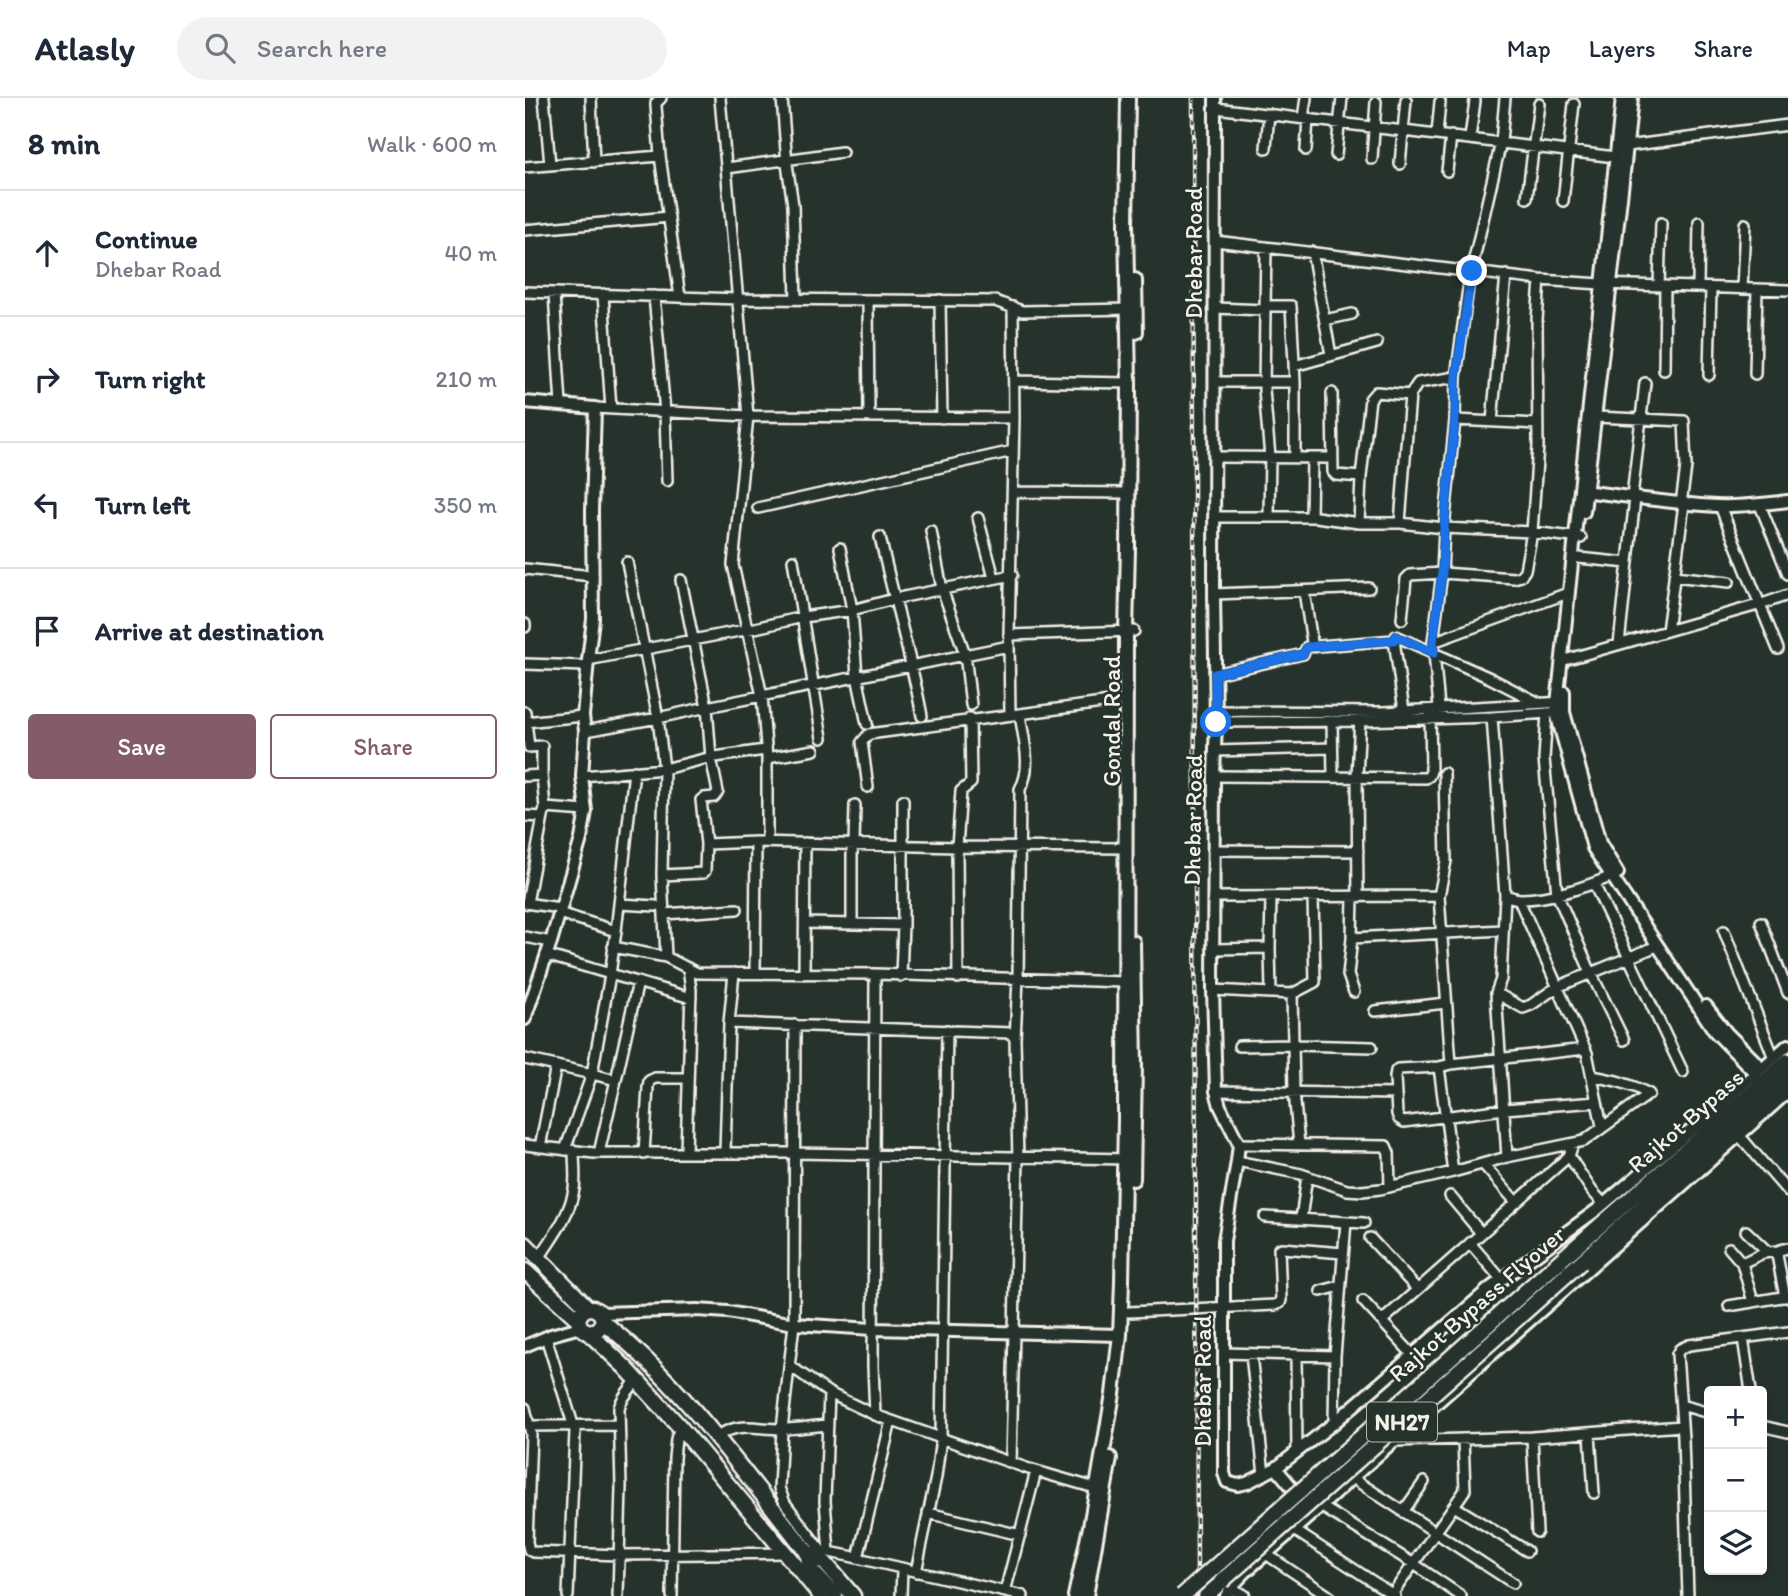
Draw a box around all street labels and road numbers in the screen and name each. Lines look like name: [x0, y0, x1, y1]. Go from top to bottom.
street label: Dhebar Road: [1179, 187, 1208, 319]
street label: Gondal Road: [1097, 655, 1126, 787]
street label: Dhebar Road: [1177, 754, 1208, 886]
street label: Rajkot Bypass: [1622, 1062, 1750, 1179]
street label: Rajkot Bypass Flyover: [1383, 1219, 1571, 1388]
street label: Dhebar Road: [1188, 1315, 1217, 1447]
road number: NH27: [1367, 1402, 1437, 1442]

